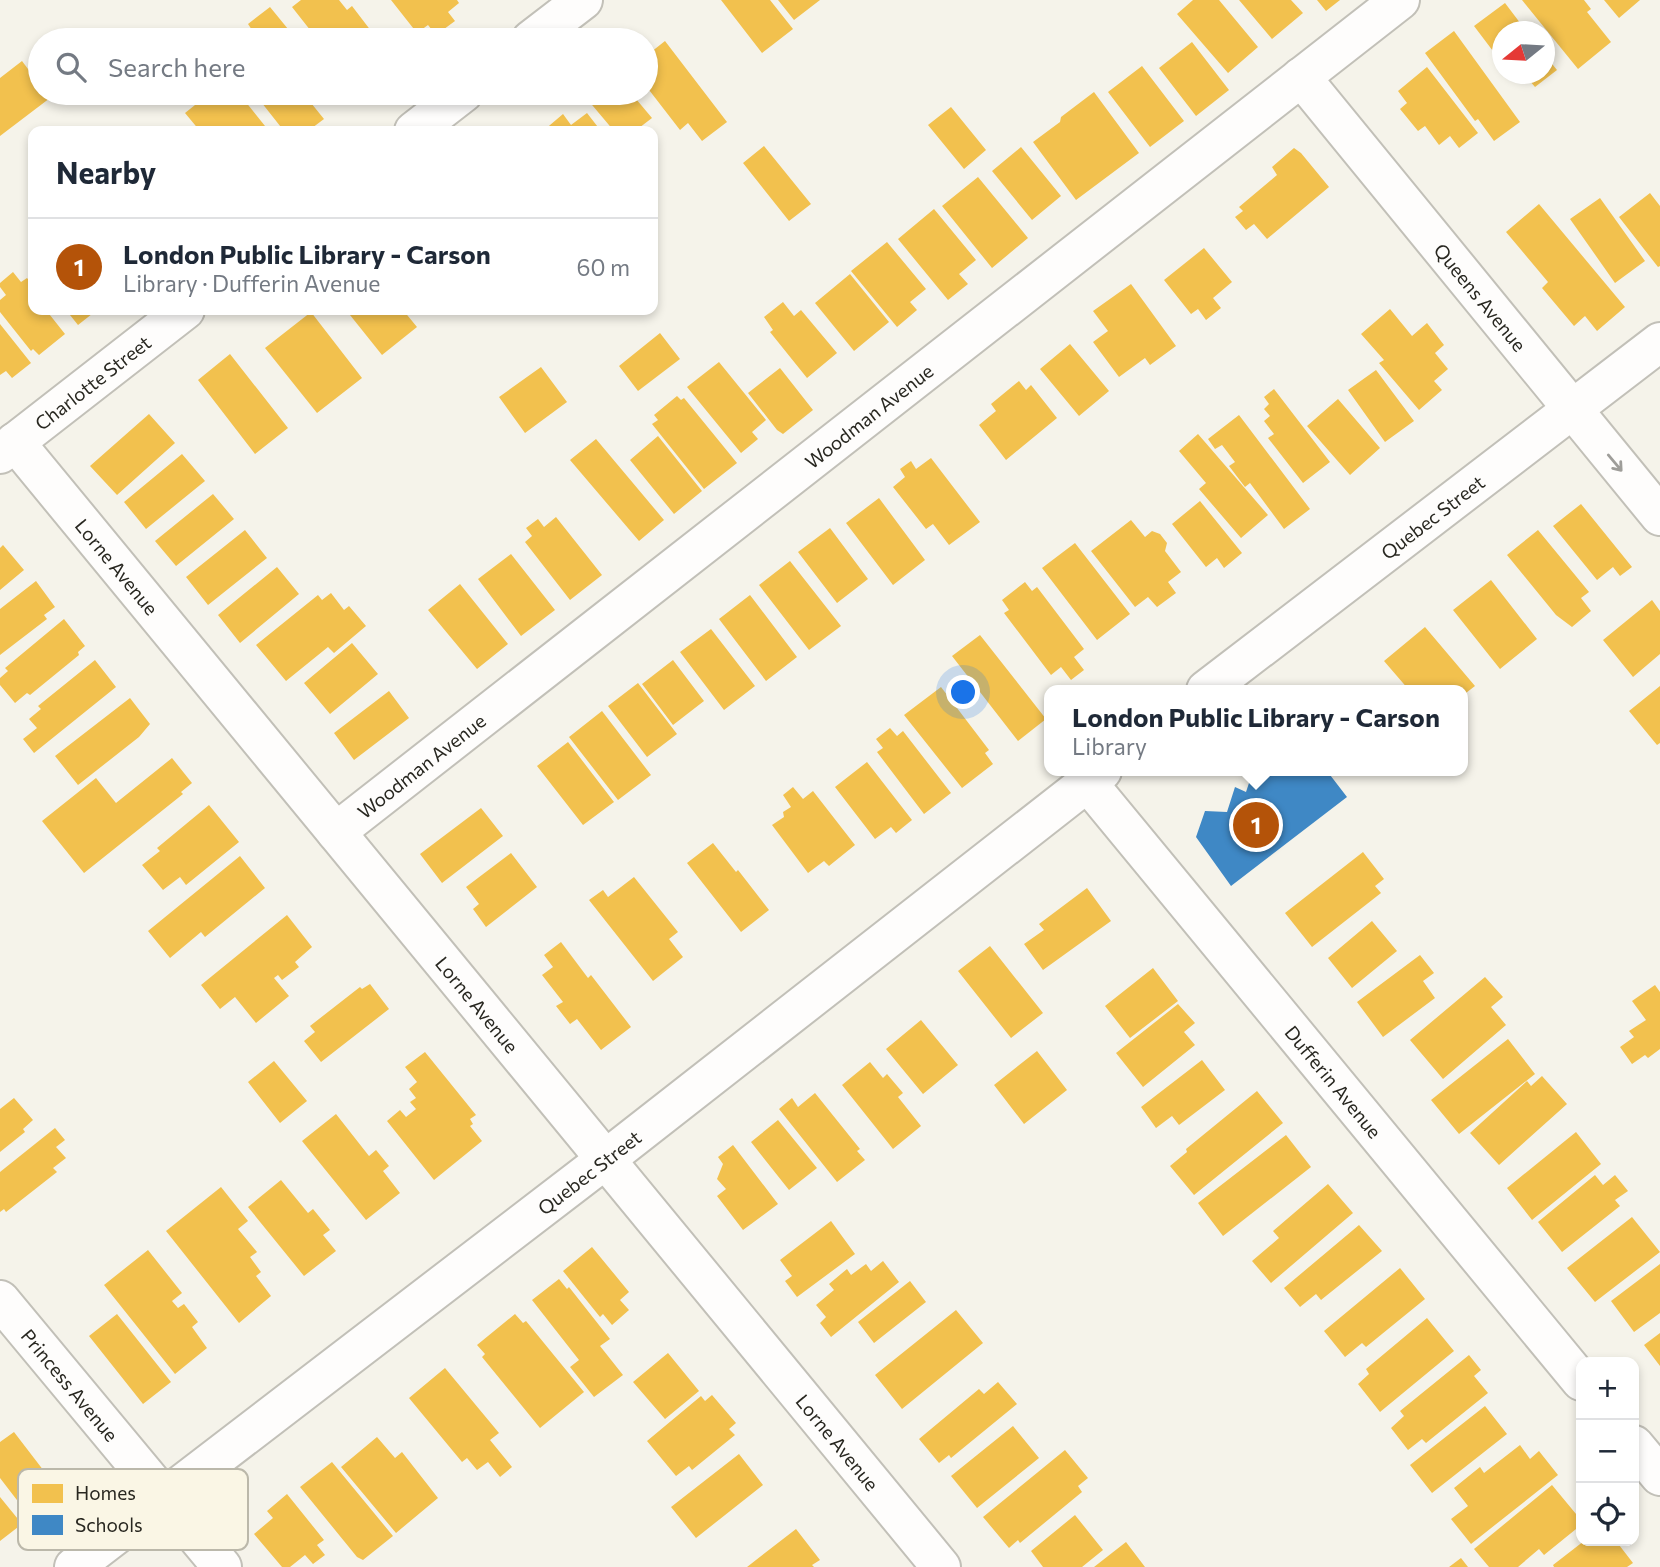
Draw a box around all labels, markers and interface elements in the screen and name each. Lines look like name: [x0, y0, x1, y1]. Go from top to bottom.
north arrow: [1492, 21, 1555, 84]
search box: [28, 28, 658, 105]
icon: search: [52, 48, 90, 86]
text: Search here: [108, 51, 246, 82]
text: Nearby: [56, 153, 156, 190]
text: London Public Library - Carson: [123, 238, 491, 269]
street label: Queens Avenue: [1430, 238, 1532, 356]
text: 1: [74, 253, 84, 281]
text: 60 m: [577, 253, 630, 281]
text: Library · Dufferin Avenue: [123, 269, 380, 297]
street label: Charlotte Street: [30, 330, 155, 434]
street label: Woodman Avenue: [800, 358, 937, 473]
one-way arrow: [1607, 453, 1623, 471]
street label: Quebec Street: [1376, 470, 1489, 564]
street label: Lorne Avenue: [71, 514, 164, 619]
your location: [946, 675, 980, 709]
popup: [1044, 685, 1468, 776]
text: London Public Library - Carson: [1072, 701, 1440, 732]
street label: Woodman Avenue: [352, 708, 490, 823]
text: Library: [1072, 732, 1147, 760]
pin: 1: [1233, 799, 1279, 851]
street label: Lorne Avenue: [431, 951, 524, 1057]
street label: Dufferin Avenue: [1281, 1020, 1387, 1142]
street label: Quebec Street: [533, 1125, 645, 1219]
street label: Princess Avenue: [17, 1324, 124, 1445]
map controls: [1576, 1357, 1639, 1546]
button: +: [1576, 1357, 1639, 1420]
street label: Lorne Avenue: [792, 1389, 884, 1495]
button: −: [1576, 1420, 1639, 1483]
legend: [18, 1469, 248, 1550]
text: Homes: [75, 1481, 136, 1504]
button: locate: [1576, 1483, 1639, 1546]
text: Schools: [75, 1513, 143, 1536]

